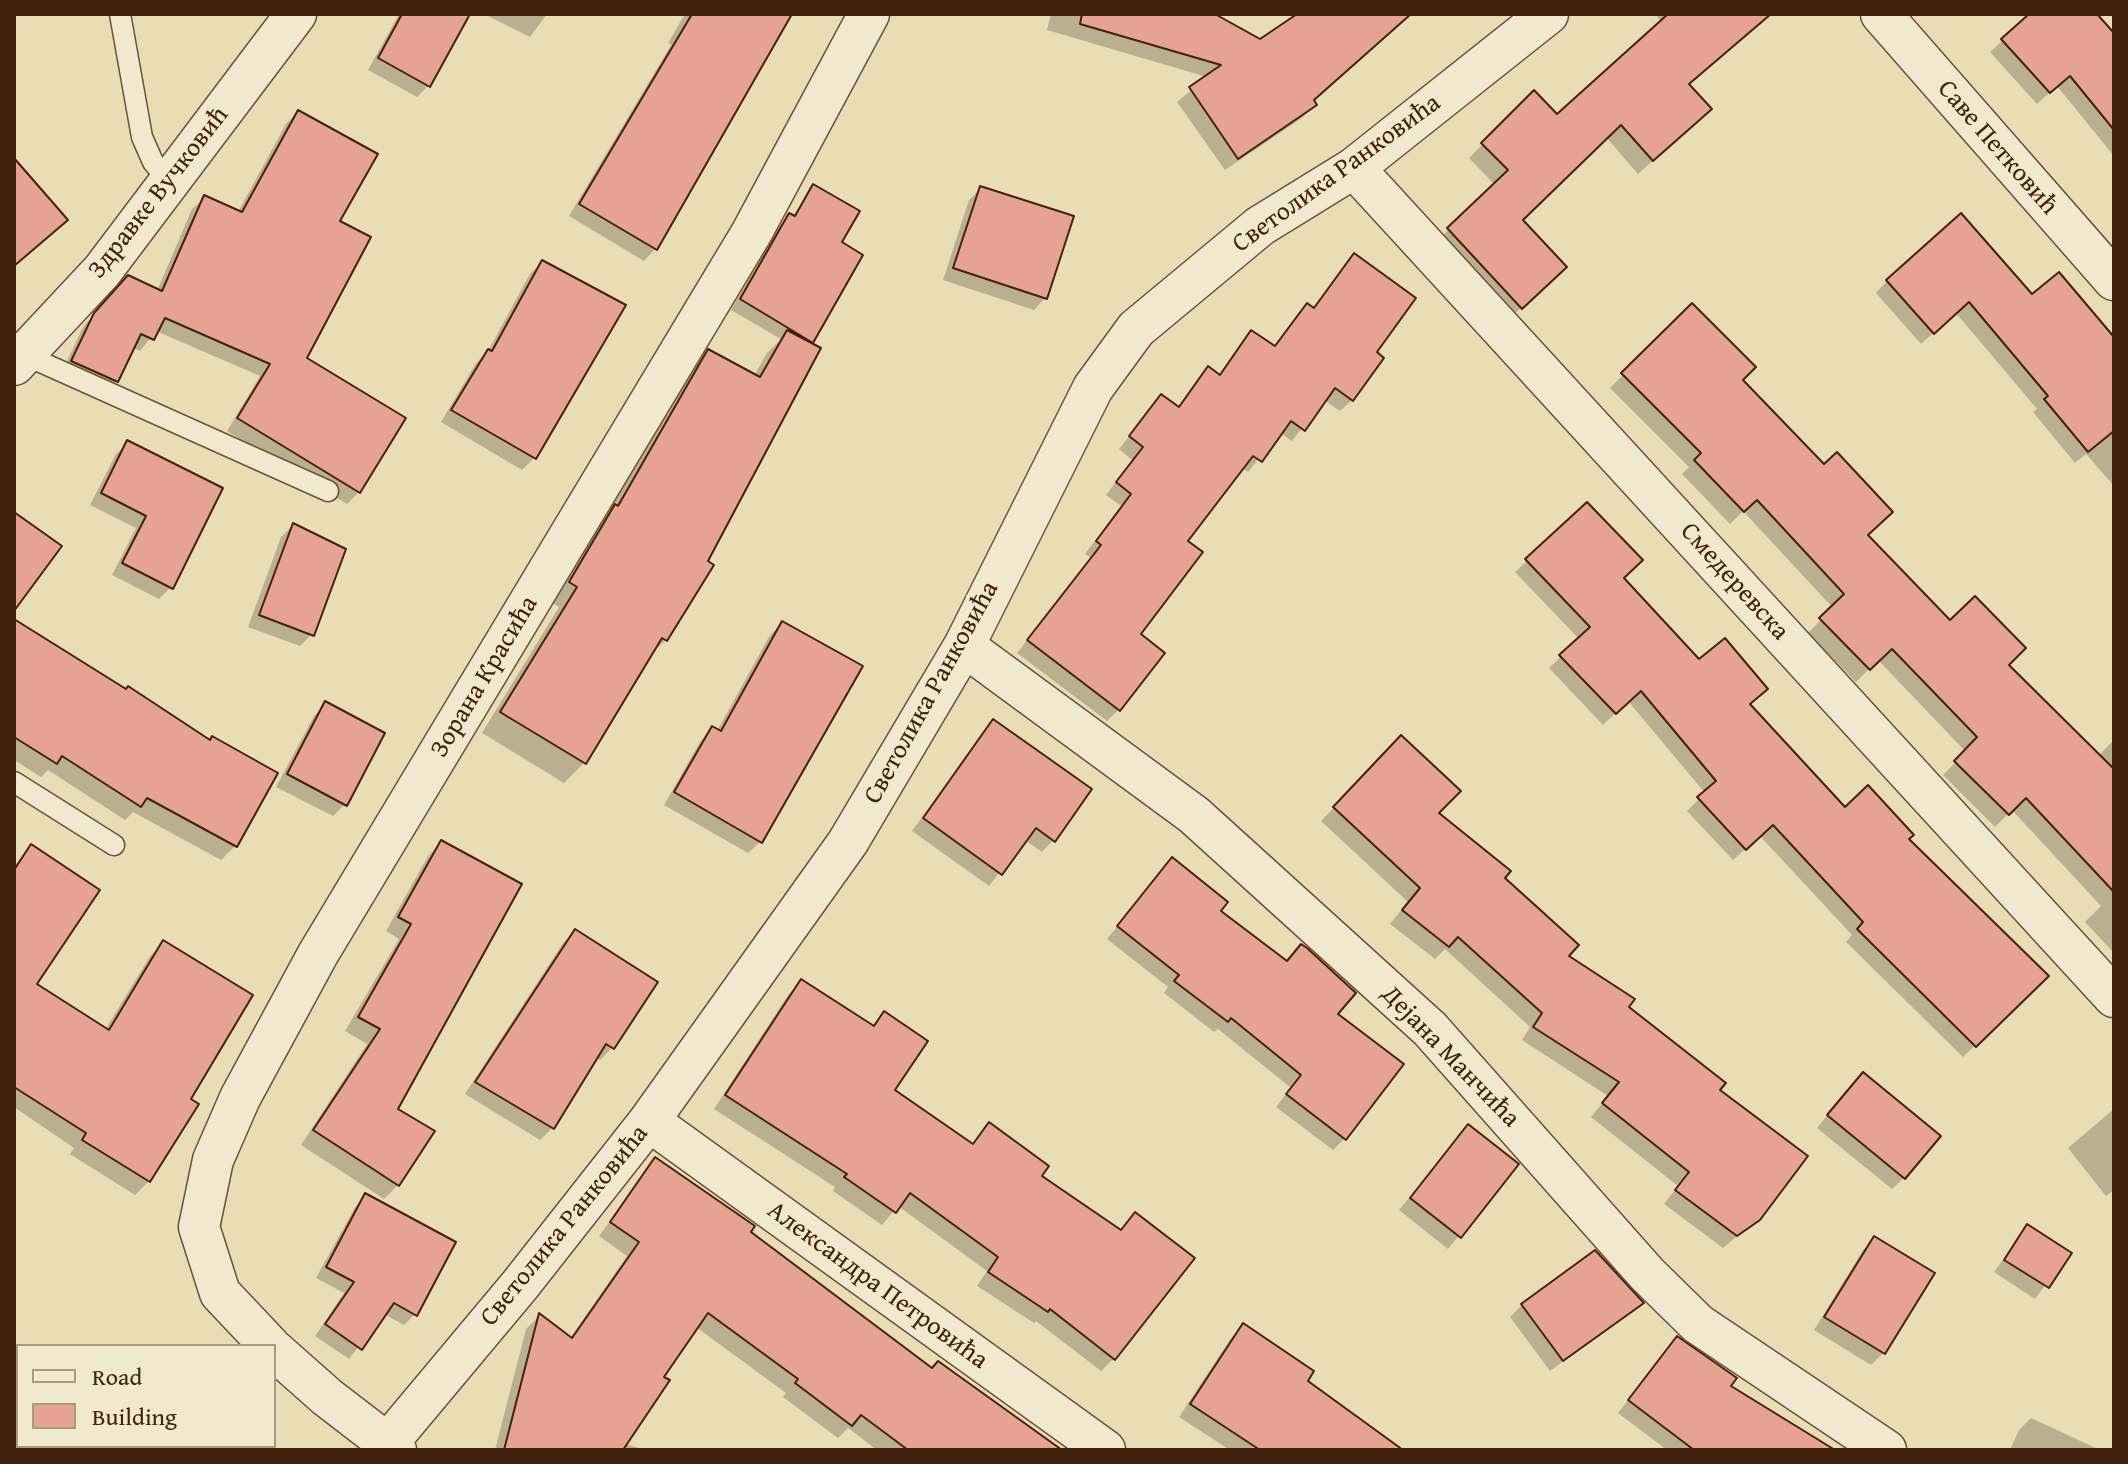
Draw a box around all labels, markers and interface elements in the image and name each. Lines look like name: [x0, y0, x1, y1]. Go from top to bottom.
street label: Саве Петковић: [1930, 74, 2064, 222]
street label: Светолика Ранковића: [1227, 88, 1447, 260]
street label: Здравке Вучковић: [82, 101, 236, 285]
street label: Смедеревска: [1673, 517, 1795, 647]
street label: Светолика Ранковића: [858, 576, 1006, 810]
street label: Зорана Красића: [425, 591, 545, 763]
street label: Дејана Манчића: [1374, 979, 1526, 1135]
street label: Светолика Ранковића: [474, 1119, 656, 1333]
street label: Александра Петровића: [761, 1195, 993, 1377]
legend: [16, 1344, 276, 1448]
text: Road: [92, 1359, 142, 1394]
text: Building: [92, 1399, 177, 1434]

